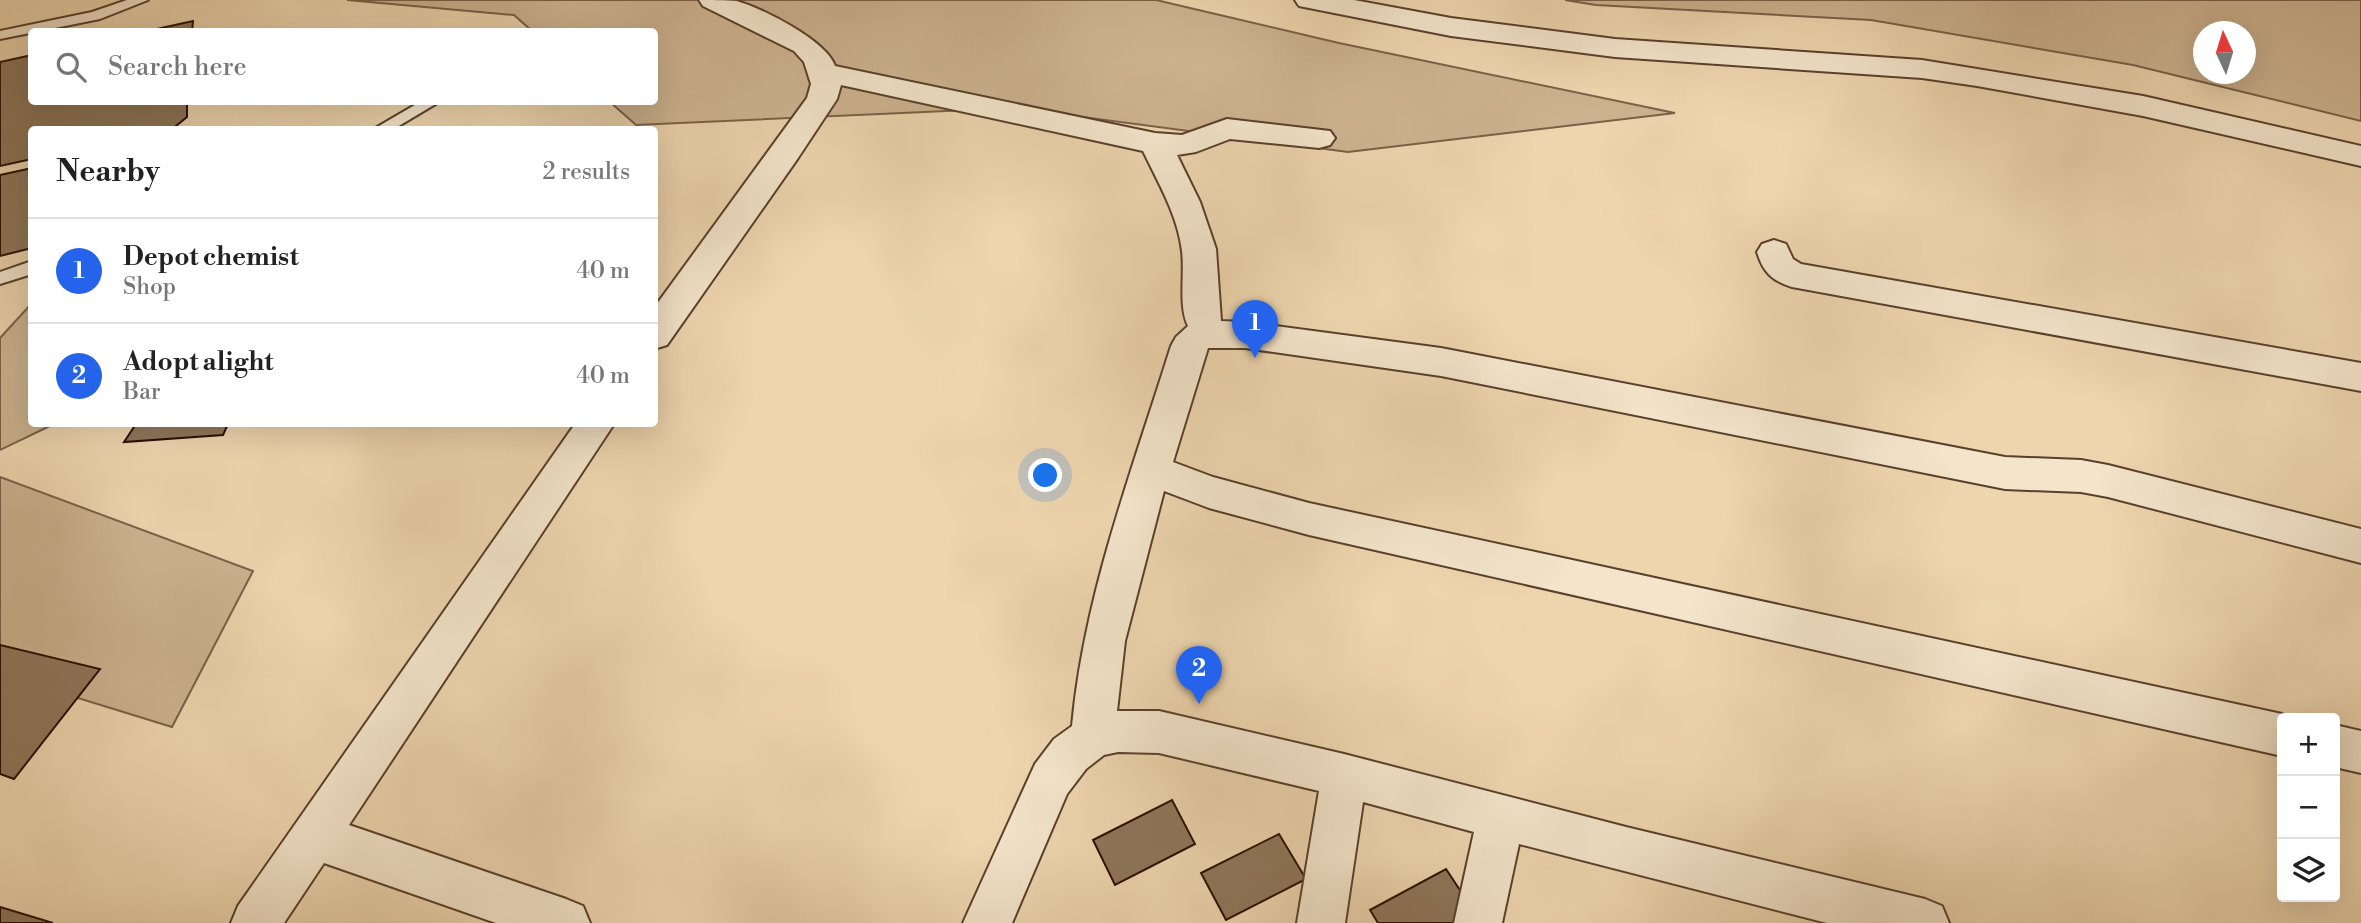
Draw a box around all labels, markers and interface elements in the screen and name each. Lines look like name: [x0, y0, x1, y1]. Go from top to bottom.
north arrow: [2193, 21, 2256, 84]
search box: [28, 28, 658, 105]
icon: search: [52, 48, 90, 86]
text: Search here: [108, 51, 247, 83]
text: Nearby: [56, 153, 160, 191]
text: 2 results: [543, 158, 630, 186]
text: Depot chemist: [123, 241, 299, 273]
text: 1: [73, 257, 85, 285]
text: 40 m: [576, 257, 630, 285]
text: Shop: [123, 273, 176, 301]
pin: 1: [1232, 300, 1278, 358]
text: Adopt alight: [123, 346, 273, 378]
text: 2: [72, 362, 86, 390]
text: 40 m: [576, 362, 630, 390]
text: Bar: [123, 378, 161, 406]
your location: [1028, 458, 1062, 492]
pin: 2: [1176, 646, 1222, 704]
map controls: [2277, 713, 2340, 902]
button: +: [2277, 713, 2340, 776]
button: −: [2277, 776, 2340, 839]
button: layers: [2277, 839, 2340, 902]

